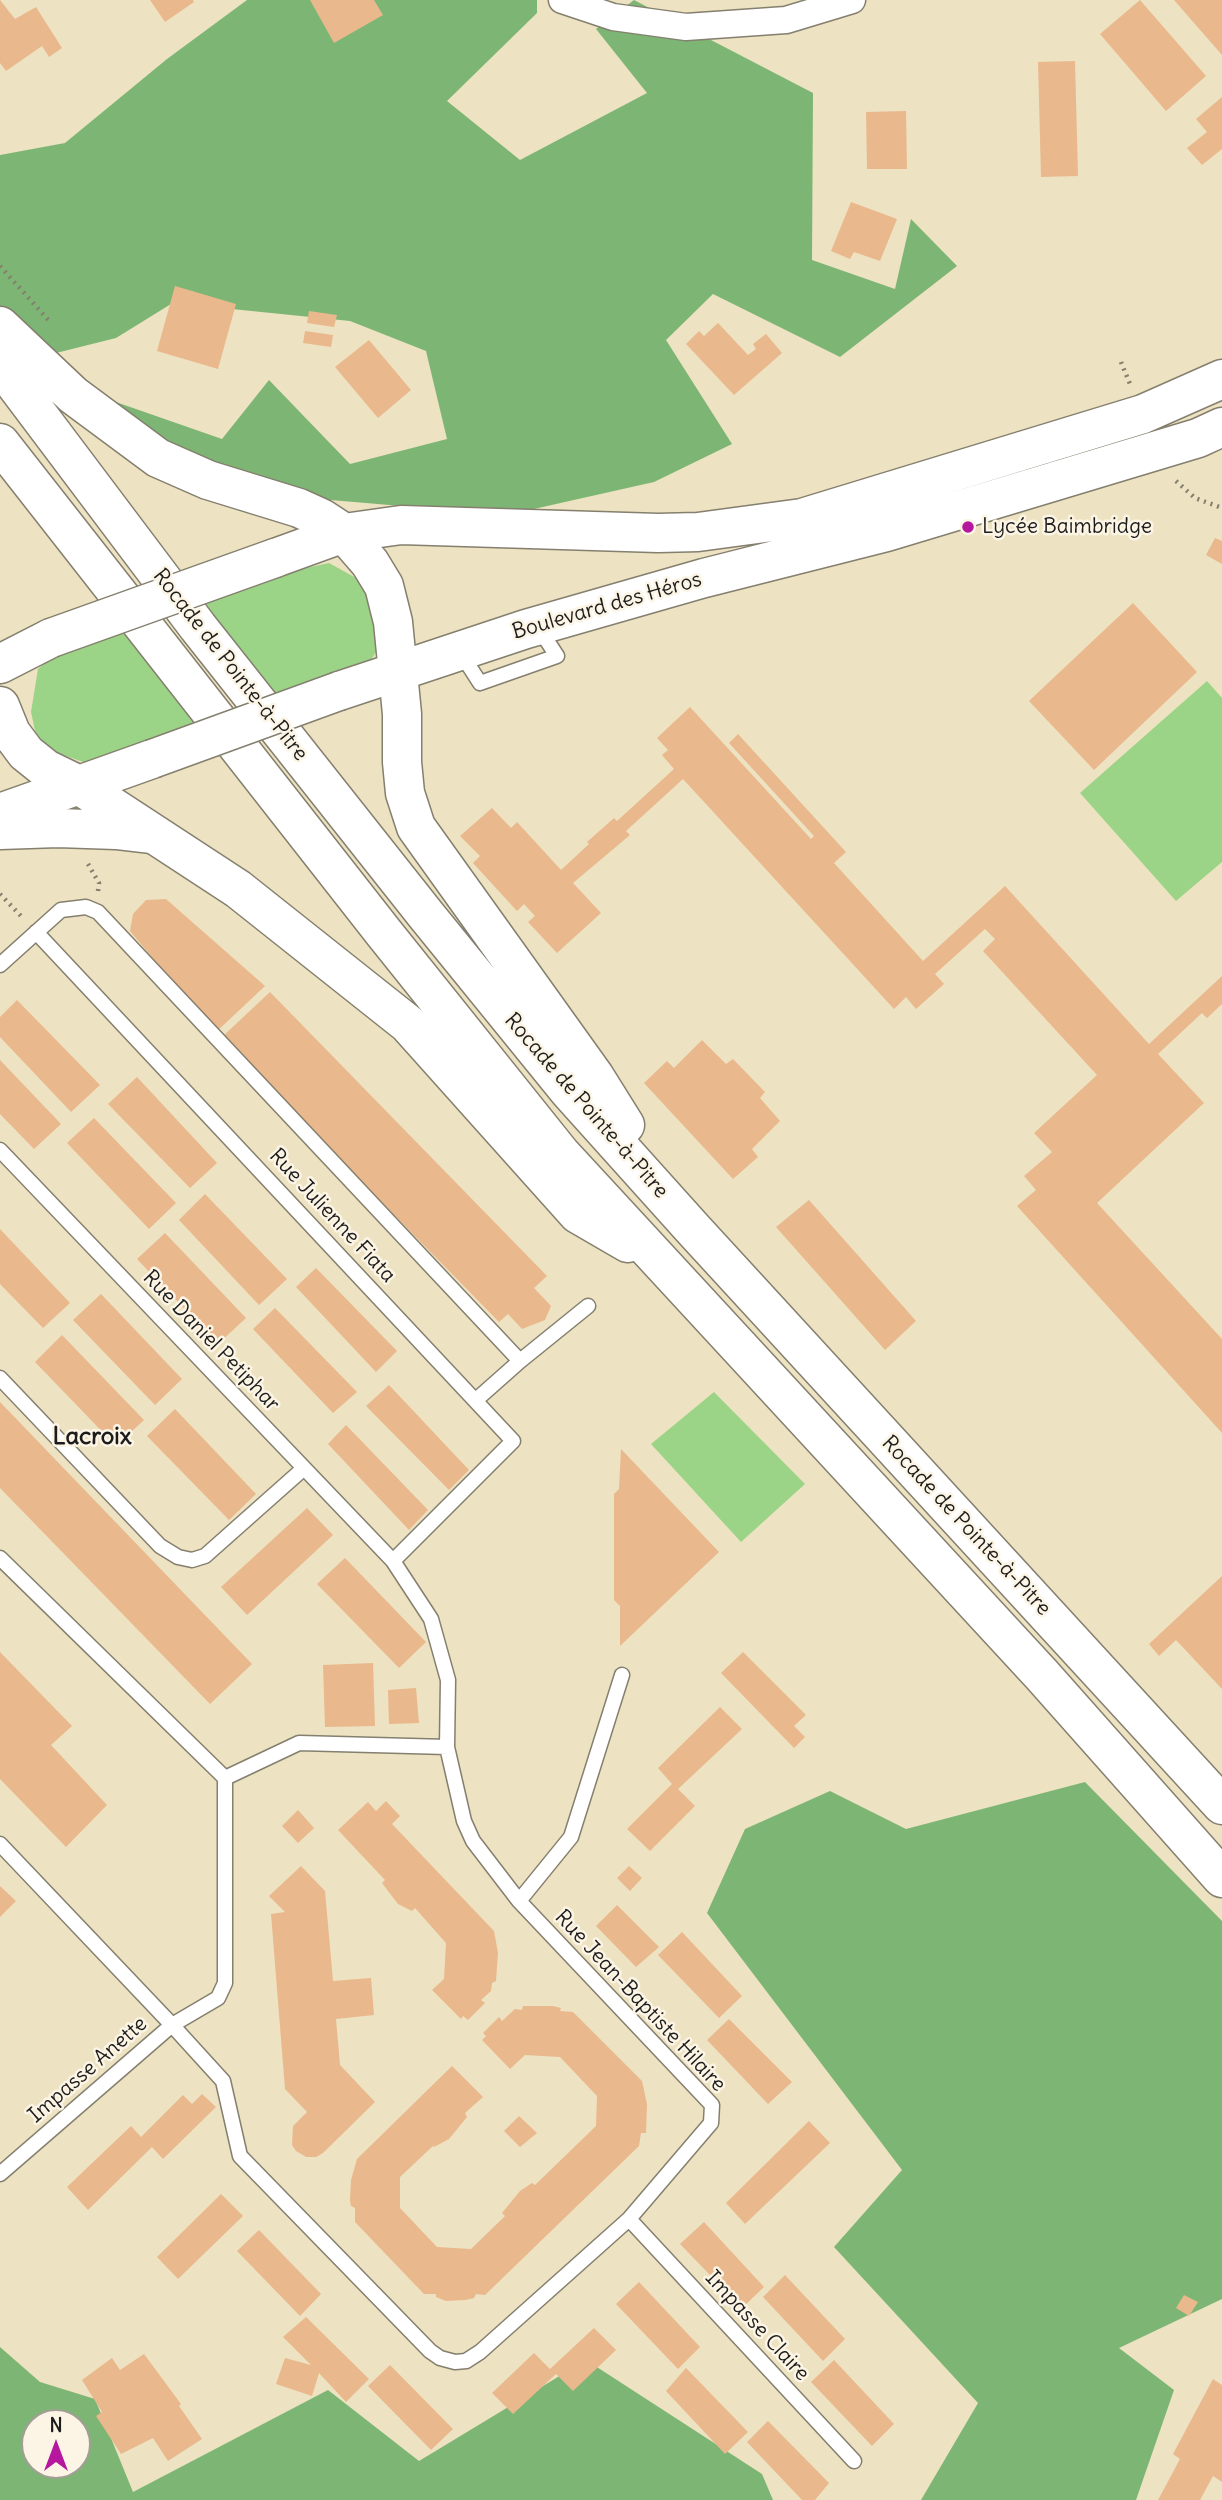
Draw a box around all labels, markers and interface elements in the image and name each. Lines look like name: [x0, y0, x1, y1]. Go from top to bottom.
place label: Lycée Baimbridge: [982, 514, 1152, 540]
marker: Lycée Baimbridge: [960, 519, 976, 535]
street label: Rocade de Pointe-à-Pitre: [147, 564, 313, 766]
street label: Boulevard des Héros: [509, 567, 705, 645]
street label: Rocade de Pointe-à-Pitre: [499, 1008, 673, 1204]
street label: Rue Julienne Fiata: [264, 1144, 400, 1288]
street label: Rue Daniel Petiphar: [137, 1265, 285, 1417]
district label: Lacroix: [53, 1423, 131, 1451]
street label: Rocade de Pointe-à-Pitre: [876, 1431, 1056, 1621]
street label: Rue Jean-Baptiste Hilaire: [549, 1905, 731, 2097]
street label: Impasse Anette: [24, 2012, 152, 2128]
street label: Impasse Claire: [700, 2266, 814, 2386]
north arrow: [21, 2409, 91, 2479]
text: N: [49, 2413, 63, 2437]

